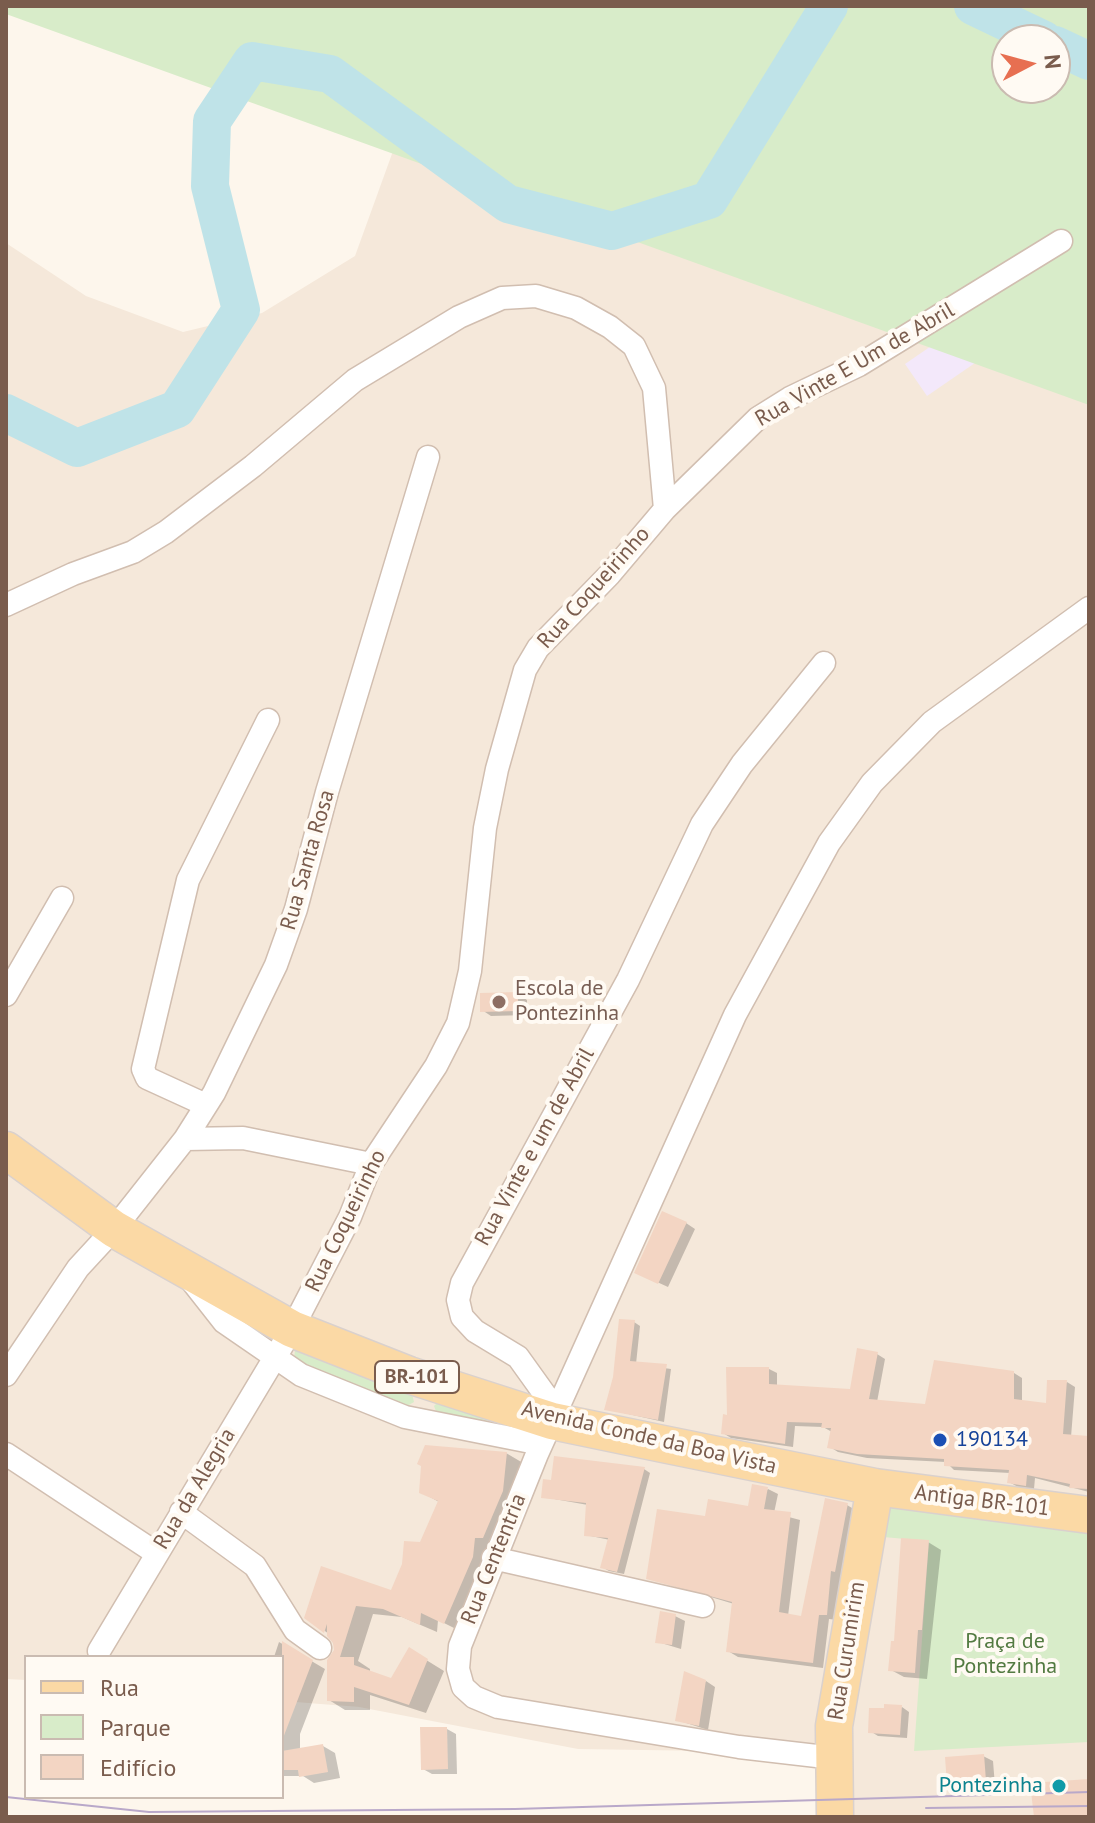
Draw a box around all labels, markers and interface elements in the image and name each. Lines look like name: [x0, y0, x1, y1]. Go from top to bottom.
north arrow: [991, 24, 1071, 104]
text: N: [1038, 53, 1068, 70]
street label: Rua Vinte E Um de Abril: [751, 297, 959, 433]
street label: Rua Coqueirinho: [532, 522, 656, 654]
street label: Rua Santa Rosa: [275, 787, 341, 933]
place label: Escola de Pontezinha: [515, 976, 619, 1028]
marker: Escola de Pontezinha: [490, 993, 508, 1011]
street label: Rua Vinte e um de Abril: [470, 1043, 600, 1251]
street label: Rua Coqueirinho: [300, 1146, 392, 1296]
road number: BR-101: [375, 1361, 459, 1393]
street label: Avenida Conde da Boa Vista: [519, 1396, 779, 1480]
street label: Rua da Alegria: [149, 1424, 241, 1554]
place label: 190134: [956, 1427, 1028, 1453]
marker: 190134: [931, 1431, 949, 1449]
street label: Antiga BR-101: [913, 1480, 1051, 1522]
street label: Rua Cententria: [456, 1490, 532, 1628]
street label: Rua Curumirim: [823, 1580, 871, 1722]
park label: Praça de Pontezinha: [953, 1629, 1057, 1680]
legend: [24, 1655, 284, 1799]
text: Rua: [100, 1672, 139, 1703]
text: Parque: [100, 1712, 171, 1743]
text: Edifício: [100, 1752, 176, 1783]
place label: Pontezinha: [939, 1773, 1043, 1799]
marker: Pontezinha: [1050, 1777, 1068, 1795]

